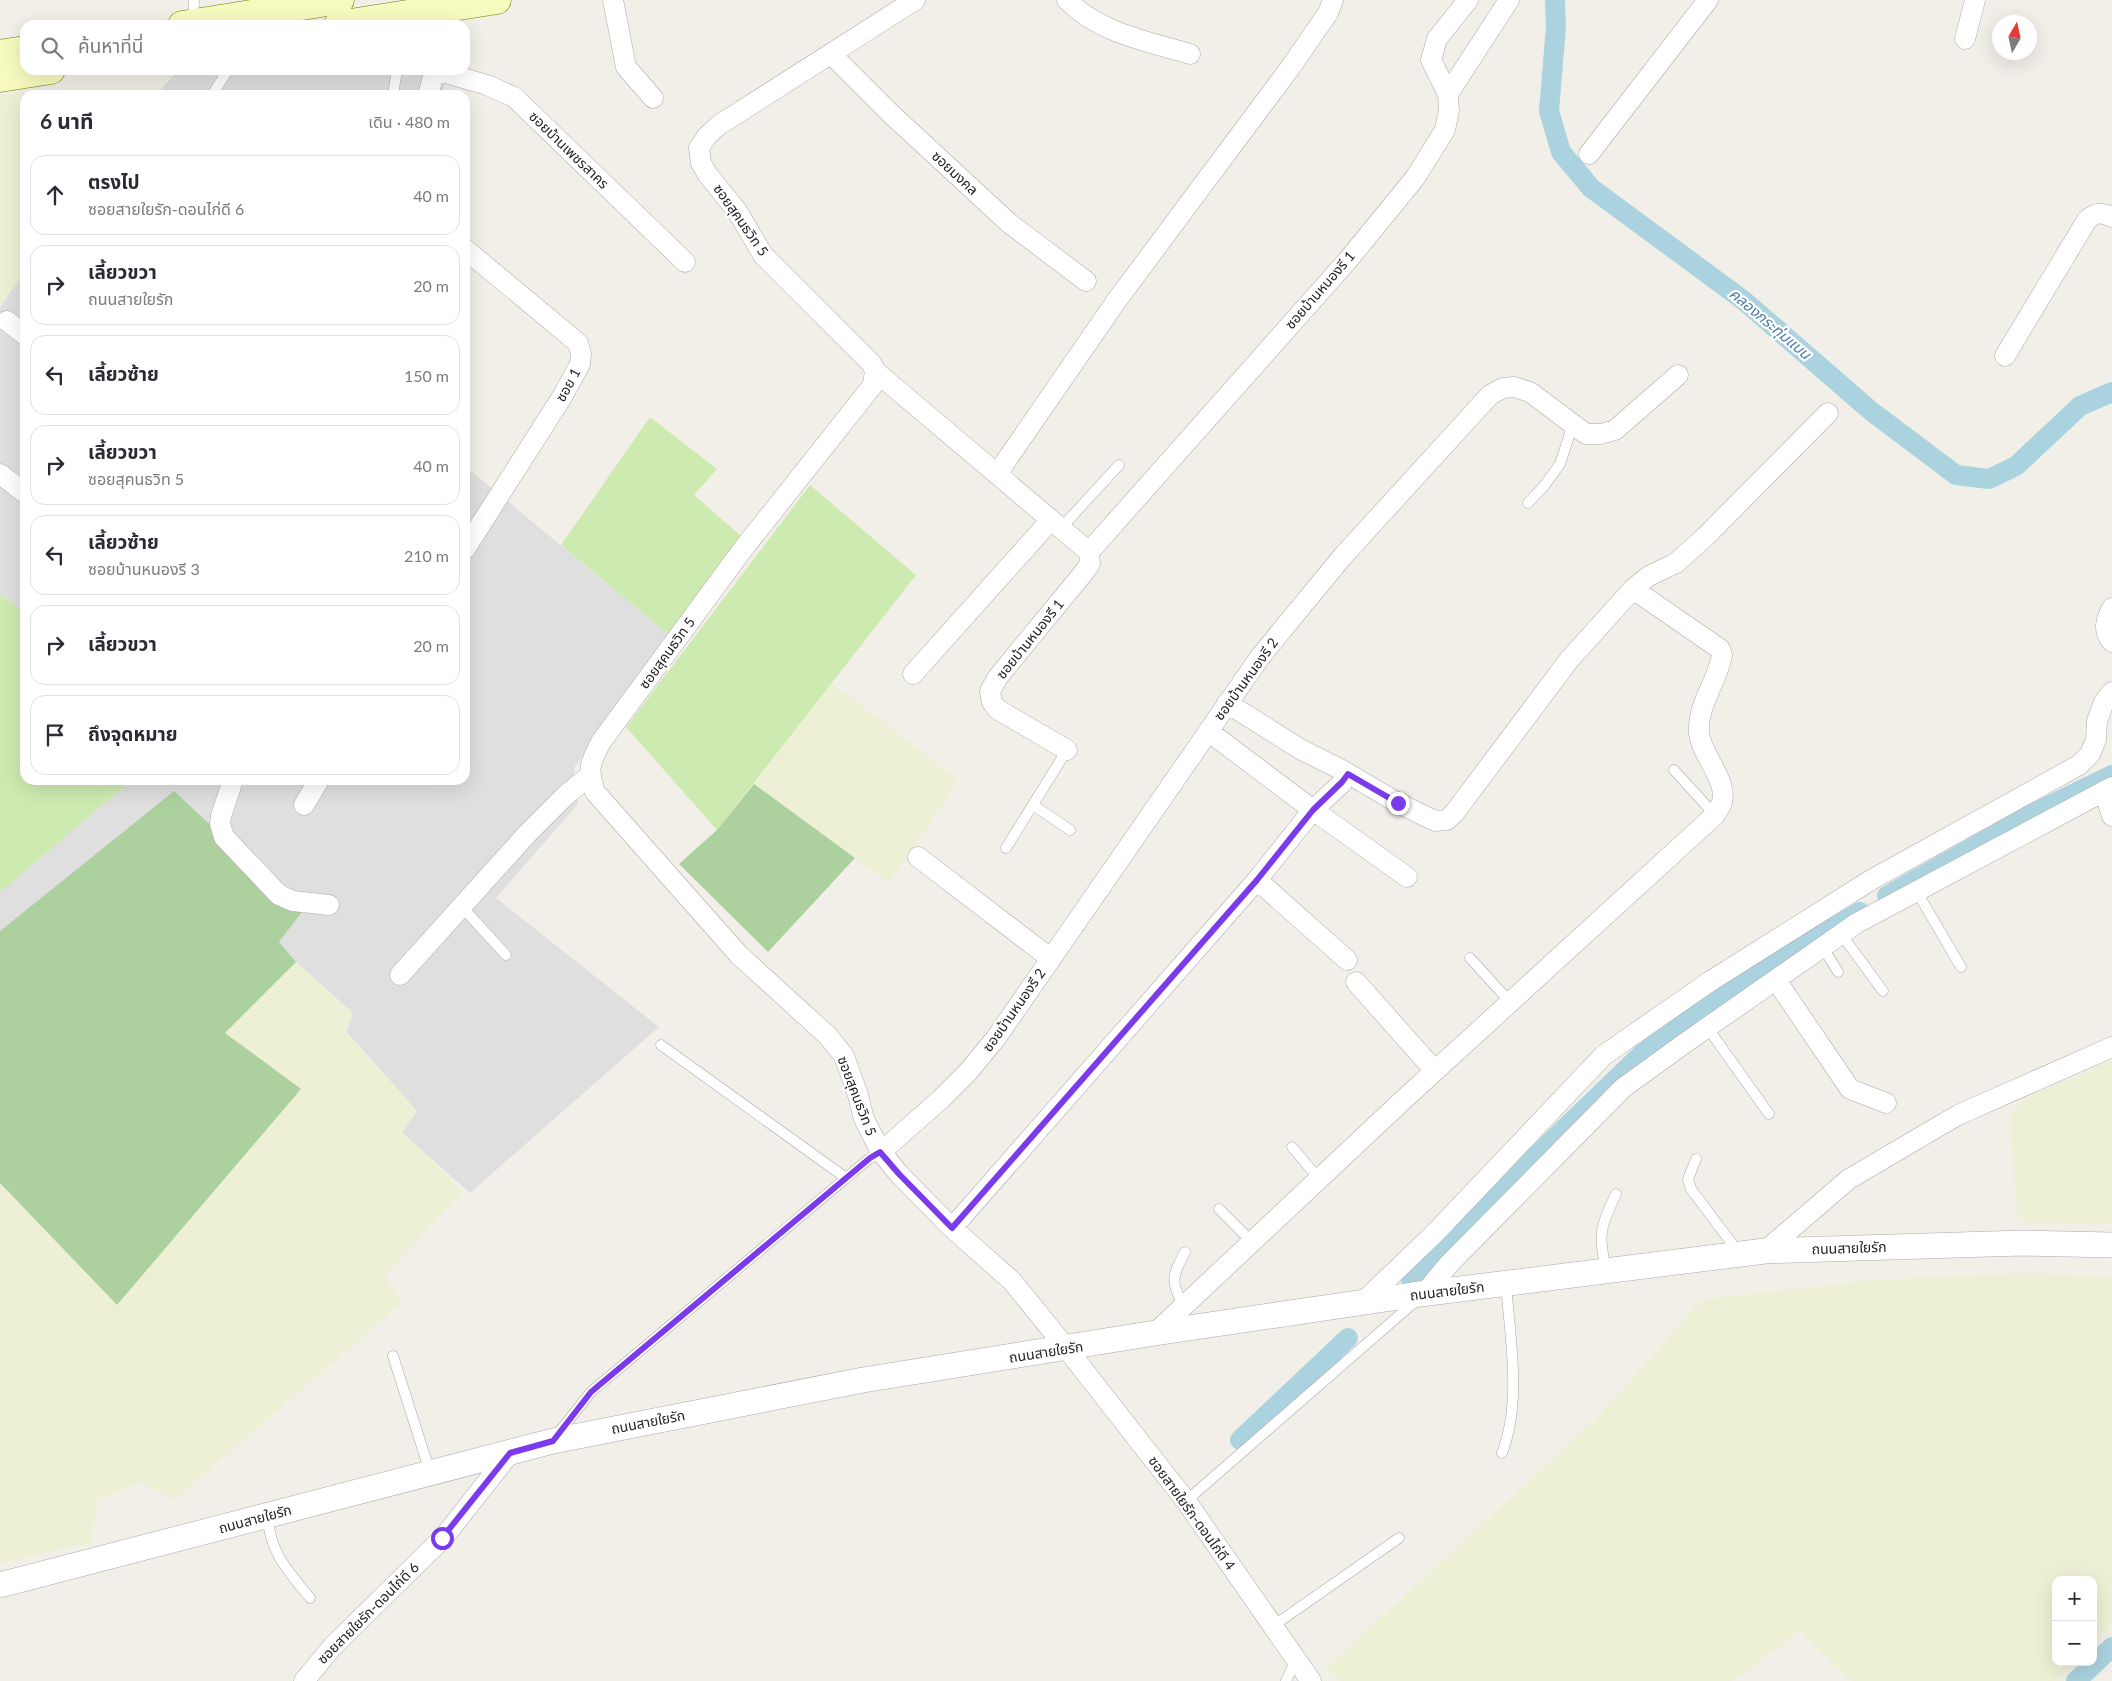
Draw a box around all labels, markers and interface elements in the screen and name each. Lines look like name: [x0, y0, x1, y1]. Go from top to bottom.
north arrow: [1992, 15, 2037, 60]
search box: [20, 20, 470, 75]
icon: search: [38, 34, 66, 62]
text: ค้นหาที่นี่: [78, 34, 143, 57]
street label: ซอยบ้านเพชรสาคร: [526, 107, 613, 192]
text: 6 นาที: [40, 108, 94, 133]
text: เดิน · 480 m: [368, 112, 450, 131]
street label: ซอยมงคล: [929, 147, 982, 198]
text: ตรงไป: [88, 170, 140, 193]
street label: ซอยสุคนธวิท 5: [710, 180, 772, 260]
icon: ahead: [41, 181, 69, 209]
text: 40 m: [413, 186, 449, 205]
text: ซอยสายใยรัก-ดอนไก่ดี 6: [88, 199, 244, 218]
street label: ซอยบ้านหนองรี 1: [1281, 247, 1358, 332]
text: เลี้ยวขวา: [88, 260, 157, 283]
icon: right: [41, 271, 69, 299]
text: 20 m: [413, 276, 449, 295]
water label: คลองกระทุ่มแบน: [1726, 284, 1816, 364]
text: ถนนสายใยรัก: [88, 289, 173, 308]
icon: left: [41, 361, 69, 389]
text: เลี้ยวซ้าย: [88, 362, 159, 385]
street label: ซอย 1: [551, 365, 584, 405]
text: 150 m: [404, 366, 449, 385]
text: เลี้ยวขวา: [88, 440, 157, 463]
icon: right: [41, 451, 69, 479]
text: 40 m: [413, 456, 449, 475]
text: ซอยสุคนธวิท 5: [88, 469, 184, 488]
text: เลี้ยวซ้าย: [88, 530, 159, 553]
icon: left: [41, 541, 69, 569]
text: 210 m: [404, 546, 449, 565]
text: ซอยบ้านหนองรี 3: [88, 559, 200, 578]
street label: ซอยบ้านหนองรี 1: [992, 595, 1067, 682]
street label: ซอยสุคนธวิท 5: [635, 614, 699, 692]
icon: right: [41, 631, 69, 659]
text: เลี้ยวขวา: [88, 632, 157, 655]
street label: ซอยบ้านหนองรี 2: [1210, 634, 1281, 723]
text: 20 m: [413, 636, 449, 655]
icon: arrive: [41, 721, 69, 749]
text: ถึงจุดหมาย: [88, 722, 178, 745]
route end: [1387, 792, 1410, 815]
street label: ซอยบ้านหนองรี 2: [979, 965, 1049, 1055]
street label: ซอยสุคนธวิท 5: [834, 1054, 880, 1138]
street label: ถนนสายใยรัก: [1811, 1238, 1887, 1257]
street label: ถนนสายใยรัก: [1409, 1278, 1485, 1303]
street label: ถนนสายใยรัก: [1008, 1337, 1084, 1366]
street label: ถนนสายใยรัก: [610, 1406, 686, 1437]
street label: ซอยสายใยรัก-ดอนไก่ดี 4: [1145, 1452, 1239, 1573]
street label: ถนนสายใยรัก: [217, 1501, 293, 1536]
route start: [431, 1527, 454, 1550]
street label: ซอยสายใยรัก-ดอนไก่ดี 6: [313, 1558, 422, 1667]
map controls: [2052, 1576, 2097, 1666]
button: +: [2052, 1576, 2097, 1621]
button: −: [2052, 1621, 2097, 1666]

